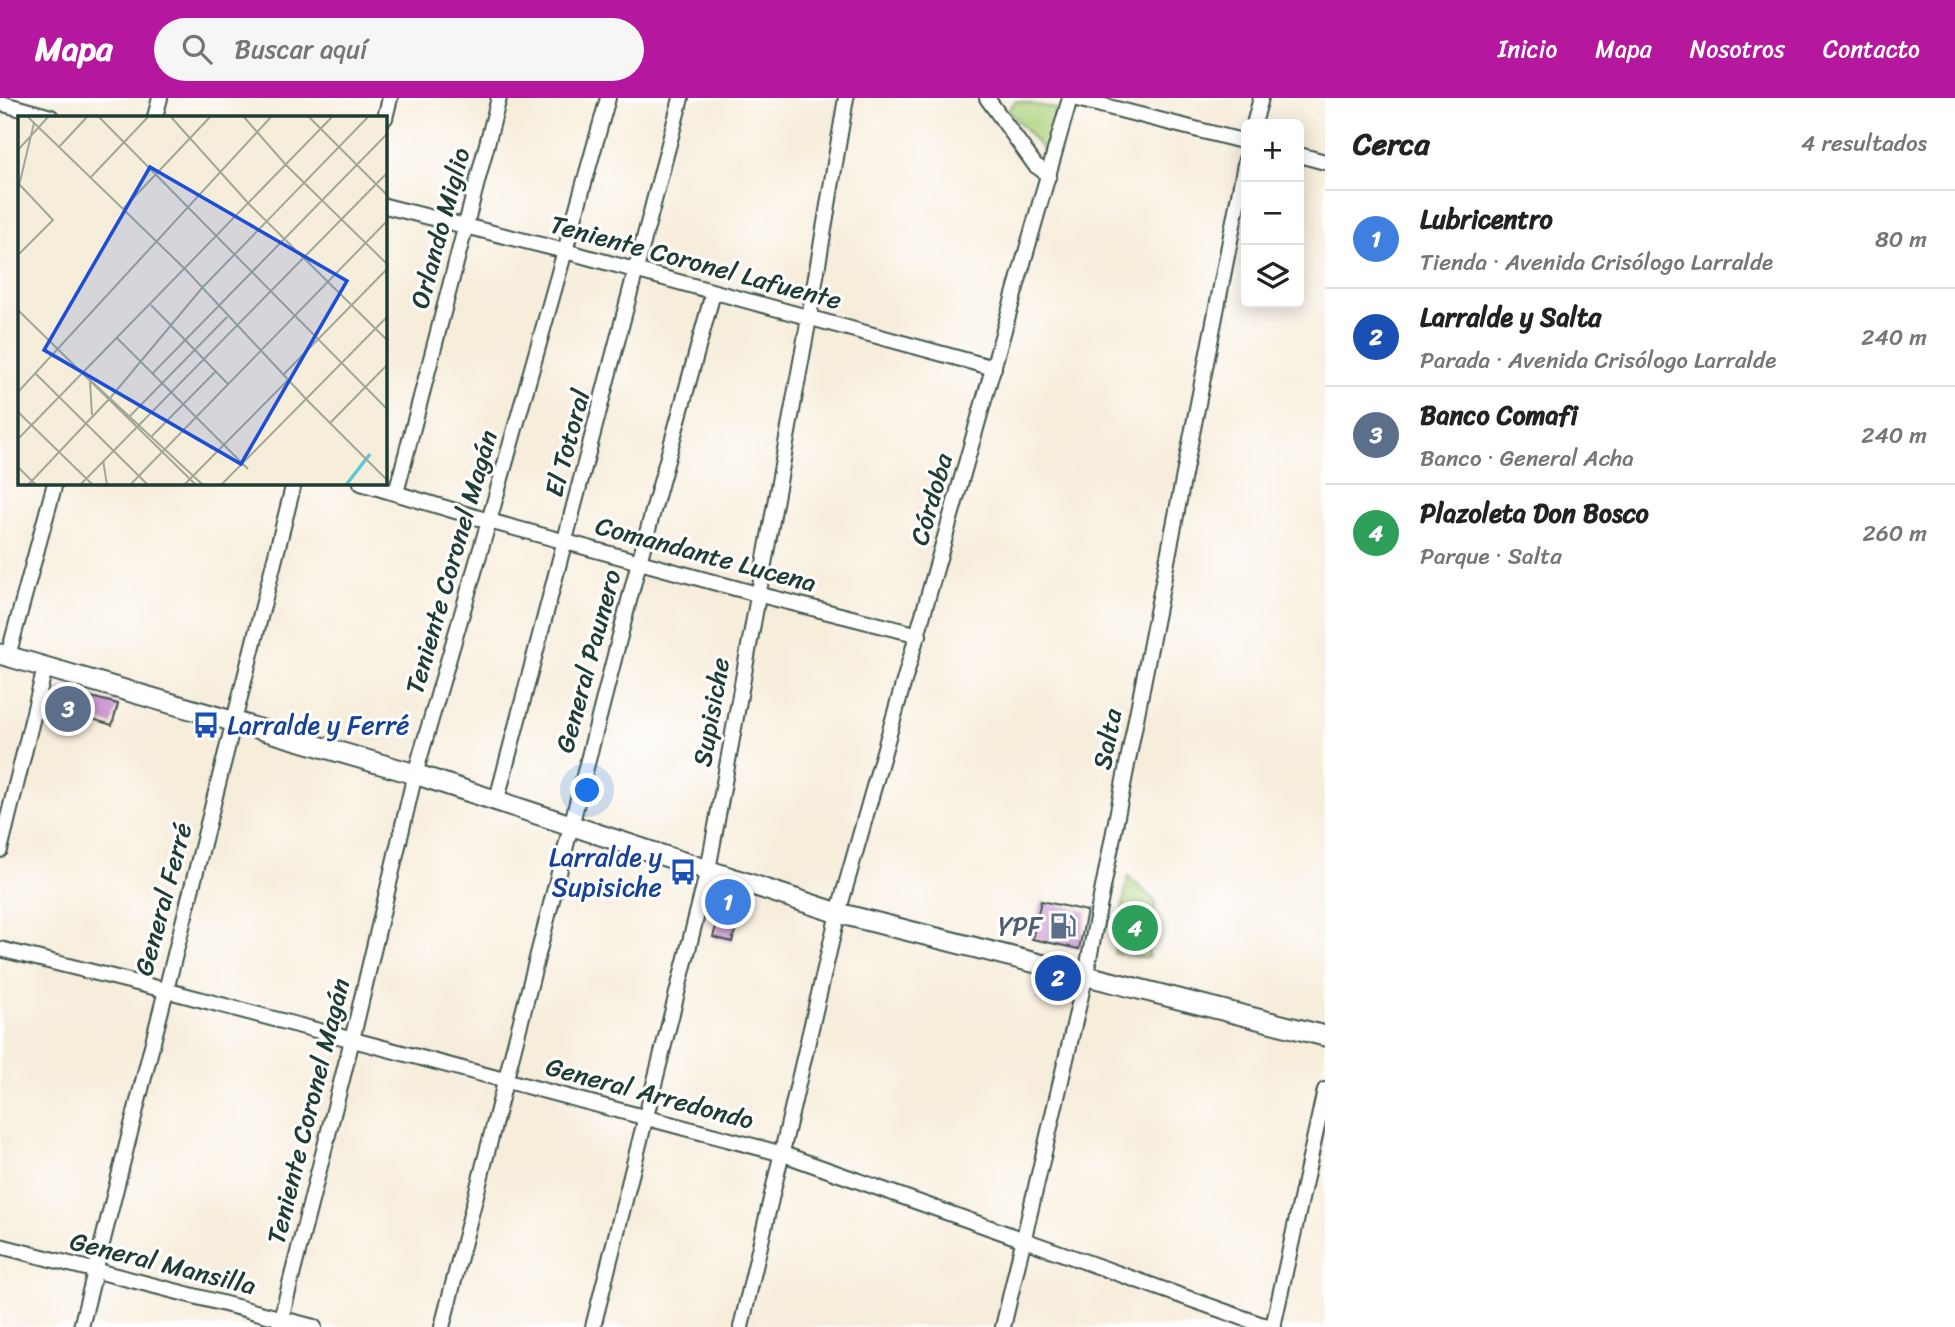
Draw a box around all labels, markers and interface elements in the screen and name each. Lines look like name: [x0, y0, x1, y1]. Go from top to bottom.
search box: [154, 18, 644, 81]
text: Mapa: [35, 20, 112, 78]
text: Buscar aquí: [234, 26, 367, 72]
text: Inicio: [1498, 28, 1557, 70]
text: Mapa: [1595, 28, 1652, 70]
text: Nosotros: [1690, 28, 1785, 70]
text: Contacto: [1823, 28, 1920, 70]
icon: search: [178, 30, 216, 68]
inset map: [18, 116, 387, 485]
text: Cerca: [1353, 117, 1429, 171]
map controls: [1241, 119, 1304, 308]
button: +: [1241, 119, 1304, 182]
text: 4 resultados: [1801, 123, 1927, 164]
street label: Orlando Miglio: [396, 142, 484, 314]
button: −: [1241, 182, 1304, 245]
text: Lubricentro: [1420, 196, 1553, 242]
street label: Teniente Coronel Lafuente: [545, 201, 847, 323]
text: 1: [1371, 219, 1381, 260]
text: 80 m: [1875, 219, 1927, 260]
text: Tienda · Avenida Crisólogo Larralde: [1420, 242, 1773, 283]
button: layers: [1241, 245, 1304, 308]
text: Larralde y Salta: [1420, 294, 1601, 340]
text: 2: [1369, 317, 1383, 358]
text: 240 m: [1861, 317, 1927, 358]
text: Parada · Avenida Crisólogo Larralde: [1420, 340, 1776, 381]
street label: El Totoral: [531, 384, 604, 502]
text: Banco Comafi: [1420, 392, 1578, 438]
text: 3: [1370, 415, 1382, 456]
text: 240 m: [1861, 415, 1927, 456]
street label: Teniente Coronel Magán: [391, 425, 511, 699]
text: Banco · General Acha: [1420, 438, 1634, 479]
street label: Córdoba: [896, 447, 966, 550]
text: Plazoleta Don Bosco: [1420, 490, 1649, 536]
street label: Comandante Lucena: [590, 502, 822, 606]
text: 4: [1369, 513, 1383, 554]
text: 260 m: [1862, 513, 1927, 554]
text: Parque · Salta: [1420, 536, 1562, 577]
street label: General Paunero: [541, 564, 635, 758]
street label: Supisiche: [679, 654, 743, 770]
pin: 3: [45, 683, 91, 735]
place label: Larralde y Ferré: [227, 702, 409, 748]
street label: Salta: [1079, 704, 1136, 773]
bus stop icon: Larralde y Ferré: [191, 710, 221, 740]
your location: [570, 773, 604, 807]
street label: General Ferré: [120, 817, 206, 981]
place label: Larralde y Supisiche: [549, 834, 662, 910]
bus stop icon: Larralde y Supisiche: [668, 857, 698, 887]
pin: 1: [705, 876, 751, 928]
pin: 4: [1112, 902, 1158, 954]
place label: YPF: [998, 903, 1044, 949]
fuel station icon: YPF: [1048, 911, 1078, 941]
pin: 2: [1035, 952, 1081, 1004]
street label: Teniente Coronel Magán: [253, 973, 363, 1249]
street label: General Arredondo: [541, 1043, 759, 1143]
street label: General Mansilla: [65, 1218, 261, 1308]

